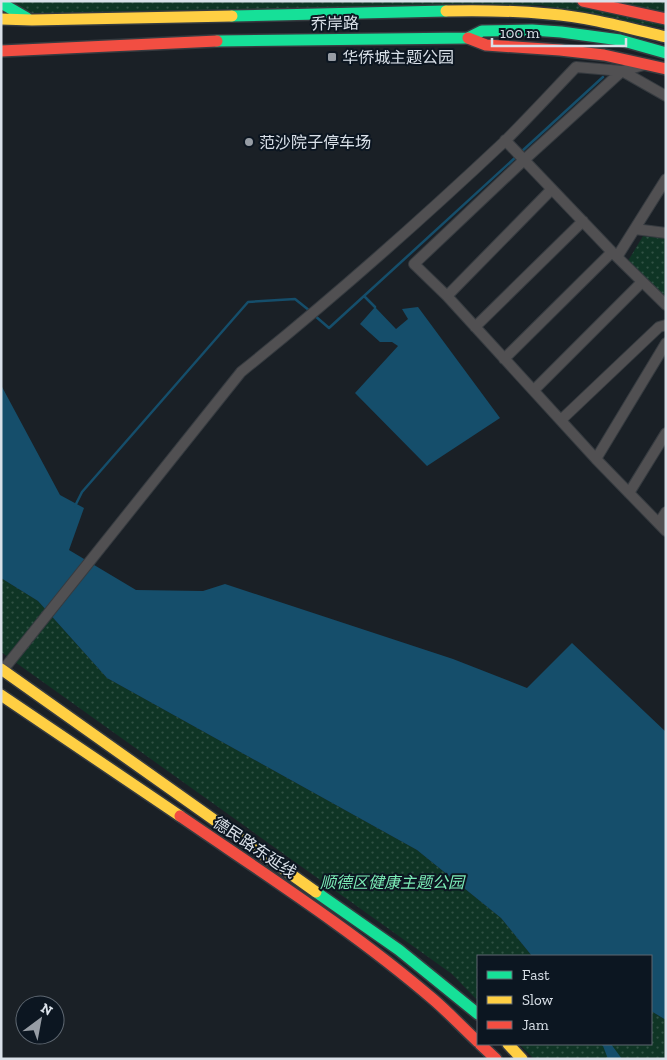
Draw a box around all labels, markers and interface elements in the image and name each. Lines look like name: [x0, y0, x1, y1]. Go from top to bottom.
street label: 乔岸路: [311, 14, 359, 33]
scale bar: [492, 15, 626, 47]
text: 100 m: [500, 24, 539, 42]
place label: 华侨城主题公园: [342, 48, 454, 67]
marker: 华侨城主题公园: [326, 51, 338, 63]
place label: 范沙院子停车场: [259, 133, 371, 152]
marker: 范沙院子停车场: [243, 136, 255, 148]
street label: 德民路东延线: [210, 813, 300, 882]
park label: 顺德区健康主题公园: [320, 873, 466, 892]
legend: [477, 955, 652, 1045]
text: Fast: [522, 966, 550, 984]
text: Slow: [522, 991, 554, 1009]
north arrow: [15, 995, 65, 1045]
text: N: [38, 999, 56, 1020]
text: Jam: [522, 1016, 549, 1034]

